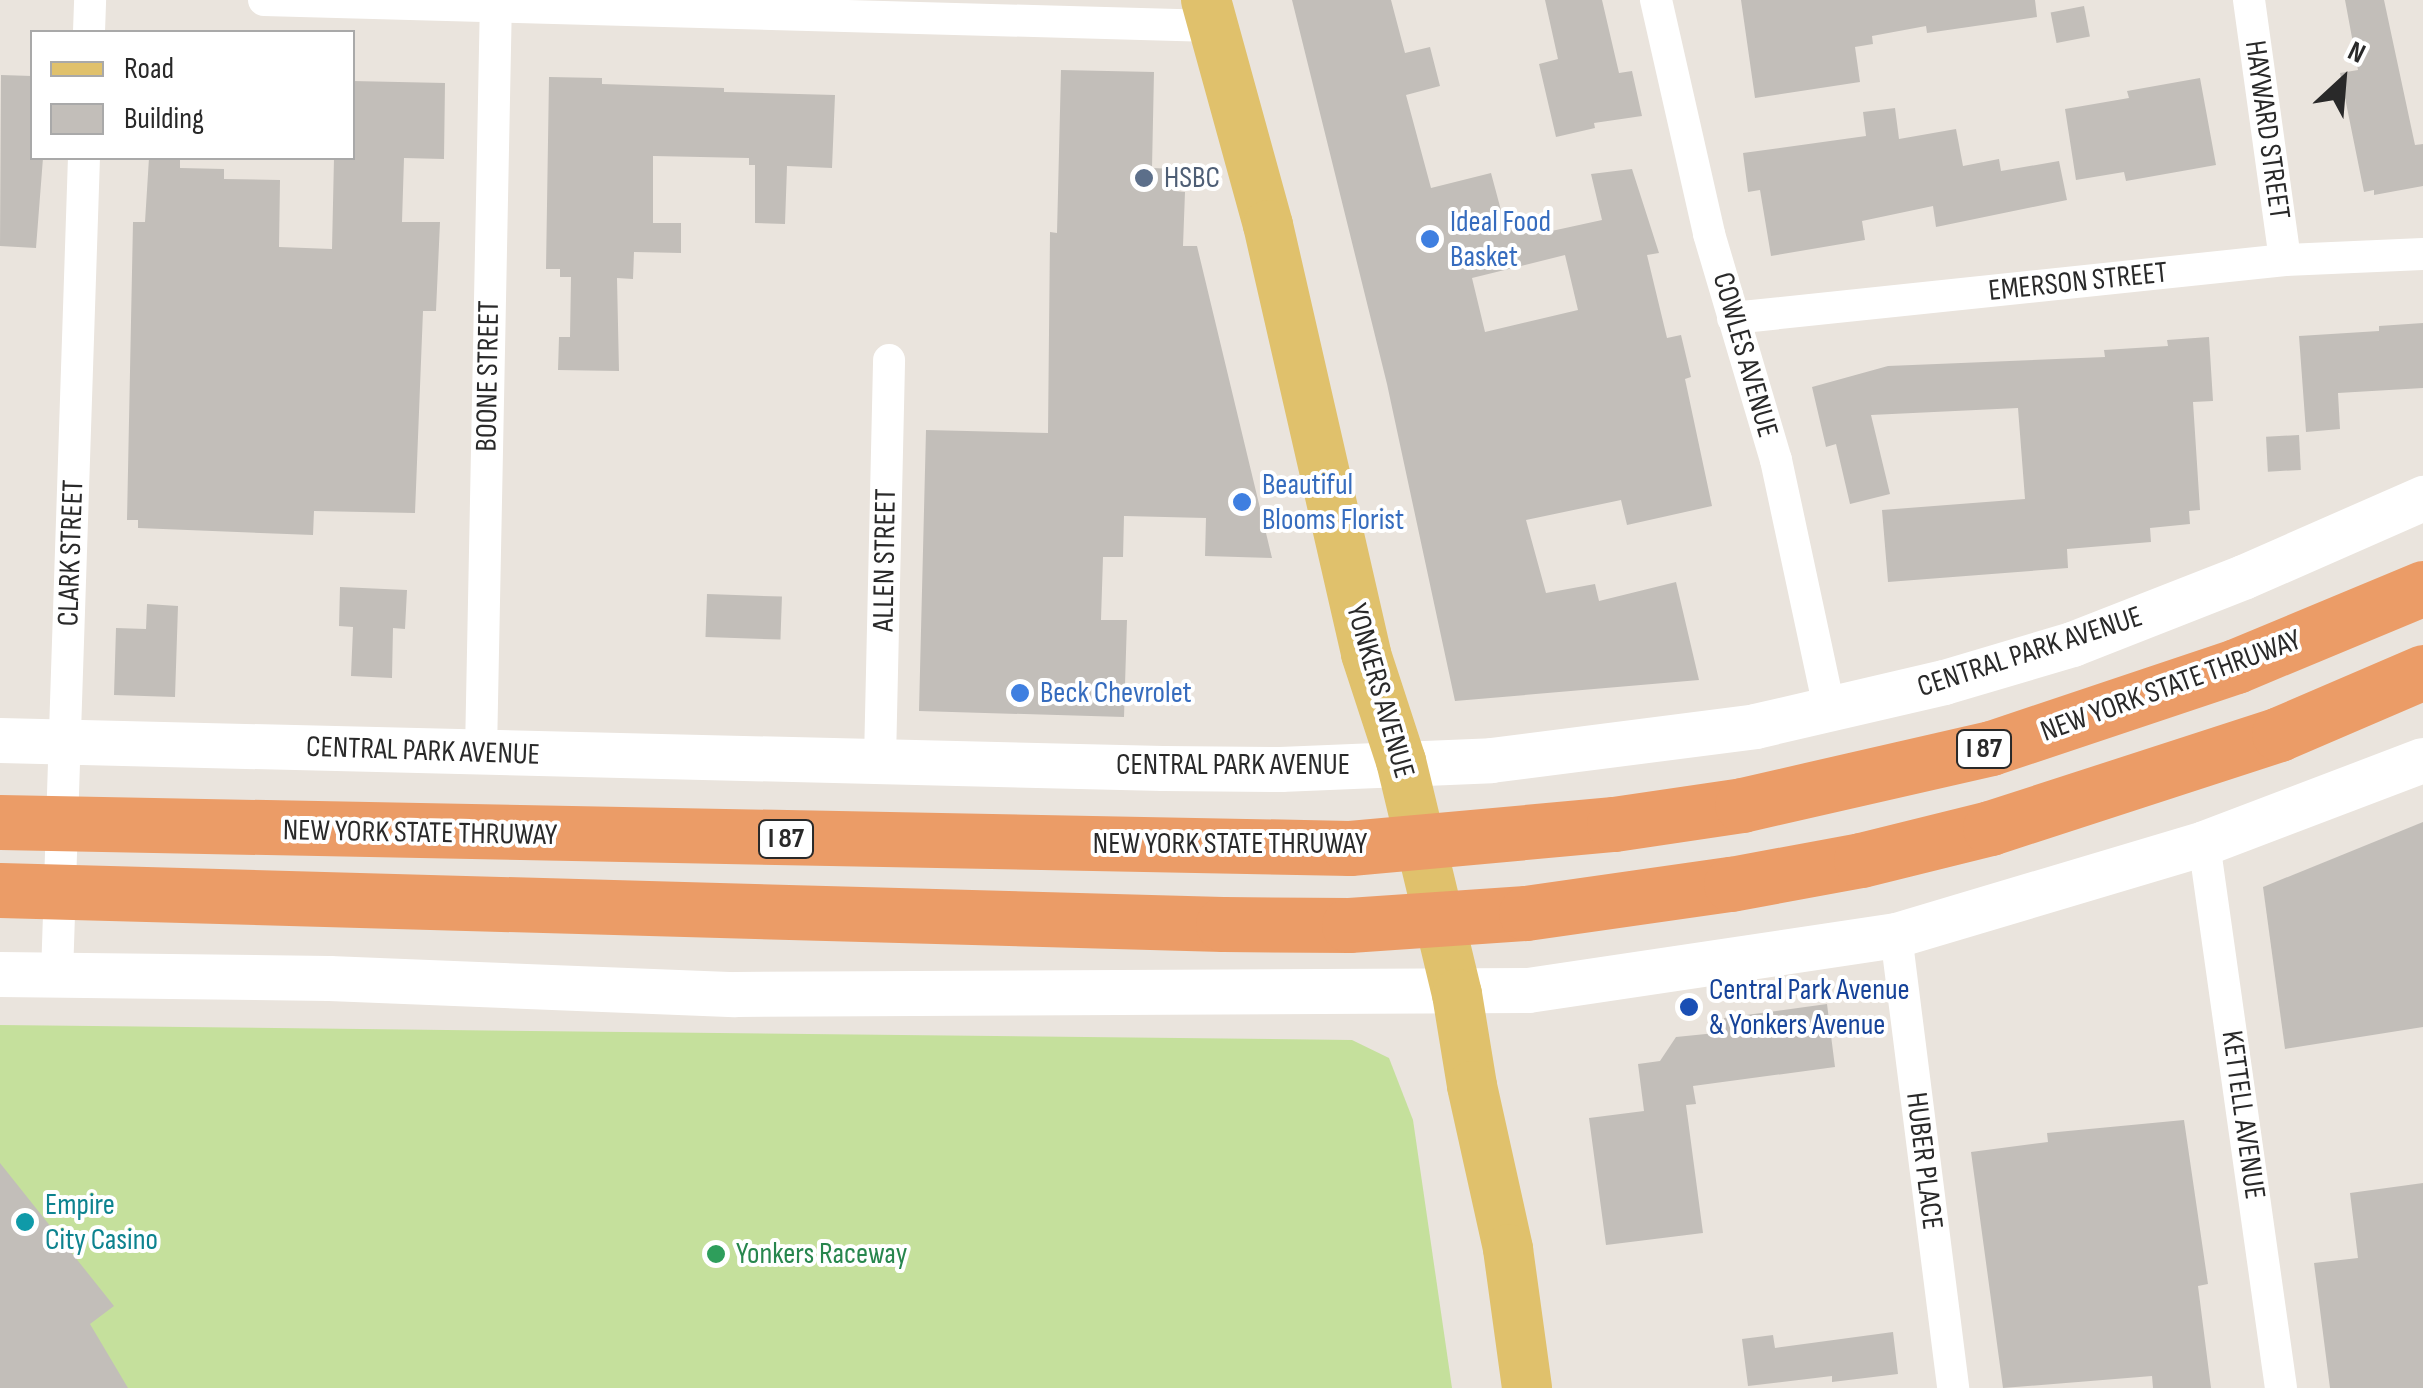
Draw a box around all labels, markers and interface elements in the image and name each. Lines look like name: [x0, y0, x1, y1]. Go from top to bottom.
legend: [30, 30, 355, 160]
north arrow: [2293, 30, 2393, 130]
text: N: [2342, 34, 2370, 71]
street label: HAYWARD STREET: [2237, 38, 2297, 222]
text: Road: [124, 51, 174, 87]
text: Building: [124, 101, 204, 137]
place label: HSBC: [1164, 160, 1220, 196]
marker: HSBC: [1133, 167, 1155, 189]
place label: Ideal Food Basket: [1450, 204, 1551, 274]
marker: Ideal Food Basket: [1419, 228, 1441, 250]
street label: EMERSON STREET: [1987, 255, 2169, 309]
street label: COWLES AVENUE: [1704, 268, 1786, 442]
street label: BOONE STREET: [469, 300, 507, 452]
place label: Beautiful Blooms Florist: [1262, 467, 1404, 538]
street label: CLARK STREET: [50, 479, 92, 627]
street label: ALLEN STREET: [866, 488, 904, 632]
marker: Beautiful Blooms Florist: [1231, 491, 1253, 513]
street label: CENTRAL PARK AVENUE: [1913, 599, 2147, 705]
street label: YONKERS AVENUE: [1338, 600, 1422, 782]
street label: NEW YORK STATE THRUWAY: [2036, 622, 2306, 750]
place label: Beck Chevrolet: [1040, 675, 1192, 711]
marker: Beck Chevrolet: [1009, 682, 1031, 704]
road number: I 87: [1954, 726, 2014, 772]
street label: CENTRAL PARK AVENUE: [305, 729, 541, 773]
street label: CENTRAL PARK AVENUE: [1116, 747, 1350, 783]
street label: NEW YORK STATE THRUWAY: [283, 813, 557, 853]
road number: I 87: [756, 816, 816, 862]
street label: NEW YORK STATE THRUWAY: [1093, 826, 1367, 862]
place label: Central Park Avenue & Yonkers Avenue: [1709, 972, 1910, 1042]
marker: Central Park Avenue & Yonkers Avenue: [1678, 996, 1700, 1018]
street label: KETTELL AVENUE: [2213, 1028, 2273, 1202]
street label: HUBER PLACE: [1898, 1090, 1950, 1232]
place label: Empire City Casino: [45, 1187, 158, 1258]
marker: Empire City Casino: [14, 1211, 36, 1233]
place label: Yonkers Raceway: [736, 1236, 907, 1272]
marker: Yonkers Raceway: [705, 1243, 727, 1265]

